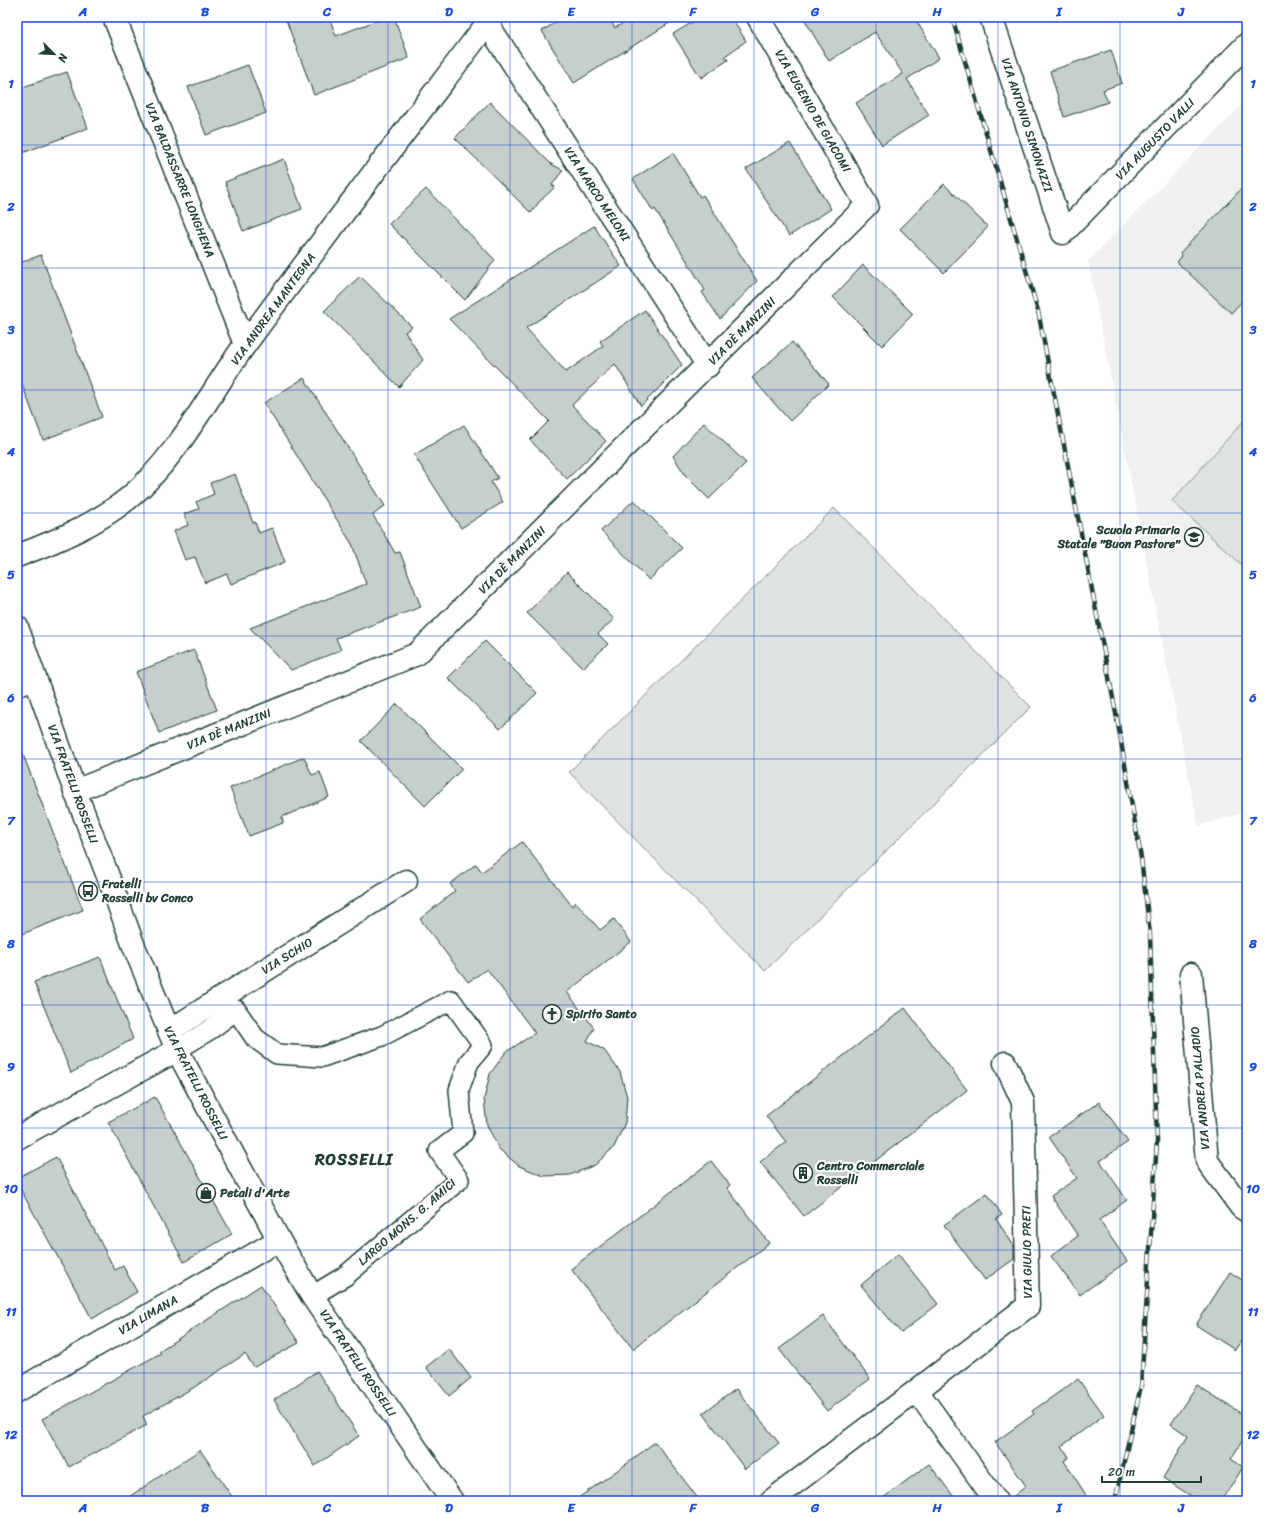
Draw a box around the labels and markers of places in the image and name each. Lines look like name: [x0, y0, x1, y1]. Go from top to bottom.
place label: Scuola Primaria Statale "Buon Pastore": [1056, 519, 1181, 555]
school or university icon: Scuola Primaria Statale "Buon Pastore": [1183, 526, 1205, 548]
place label: Fratelli Rosselli bv Conco: [101, 873, 194, 909]
bus stop icon: Fratelli Rosselli bv Conco: [77, 880, 99, 902]
church icon: Spirito Santo: [541, 1003, 563, 1025]
place label: Spirito Santo: [565, 1003, 638, 1025]
place label: Centro Commerciale Rosselli: [816, 1155, 925, 1191]
building icon: Centro Commerciale Rosselli: [792, 1162, 814, 1184]
shop icon: Petali d'Arte: [195, 1182, 217, 1204]
place label: Petali d'Arte: [220, 1182, 290, 1204]

